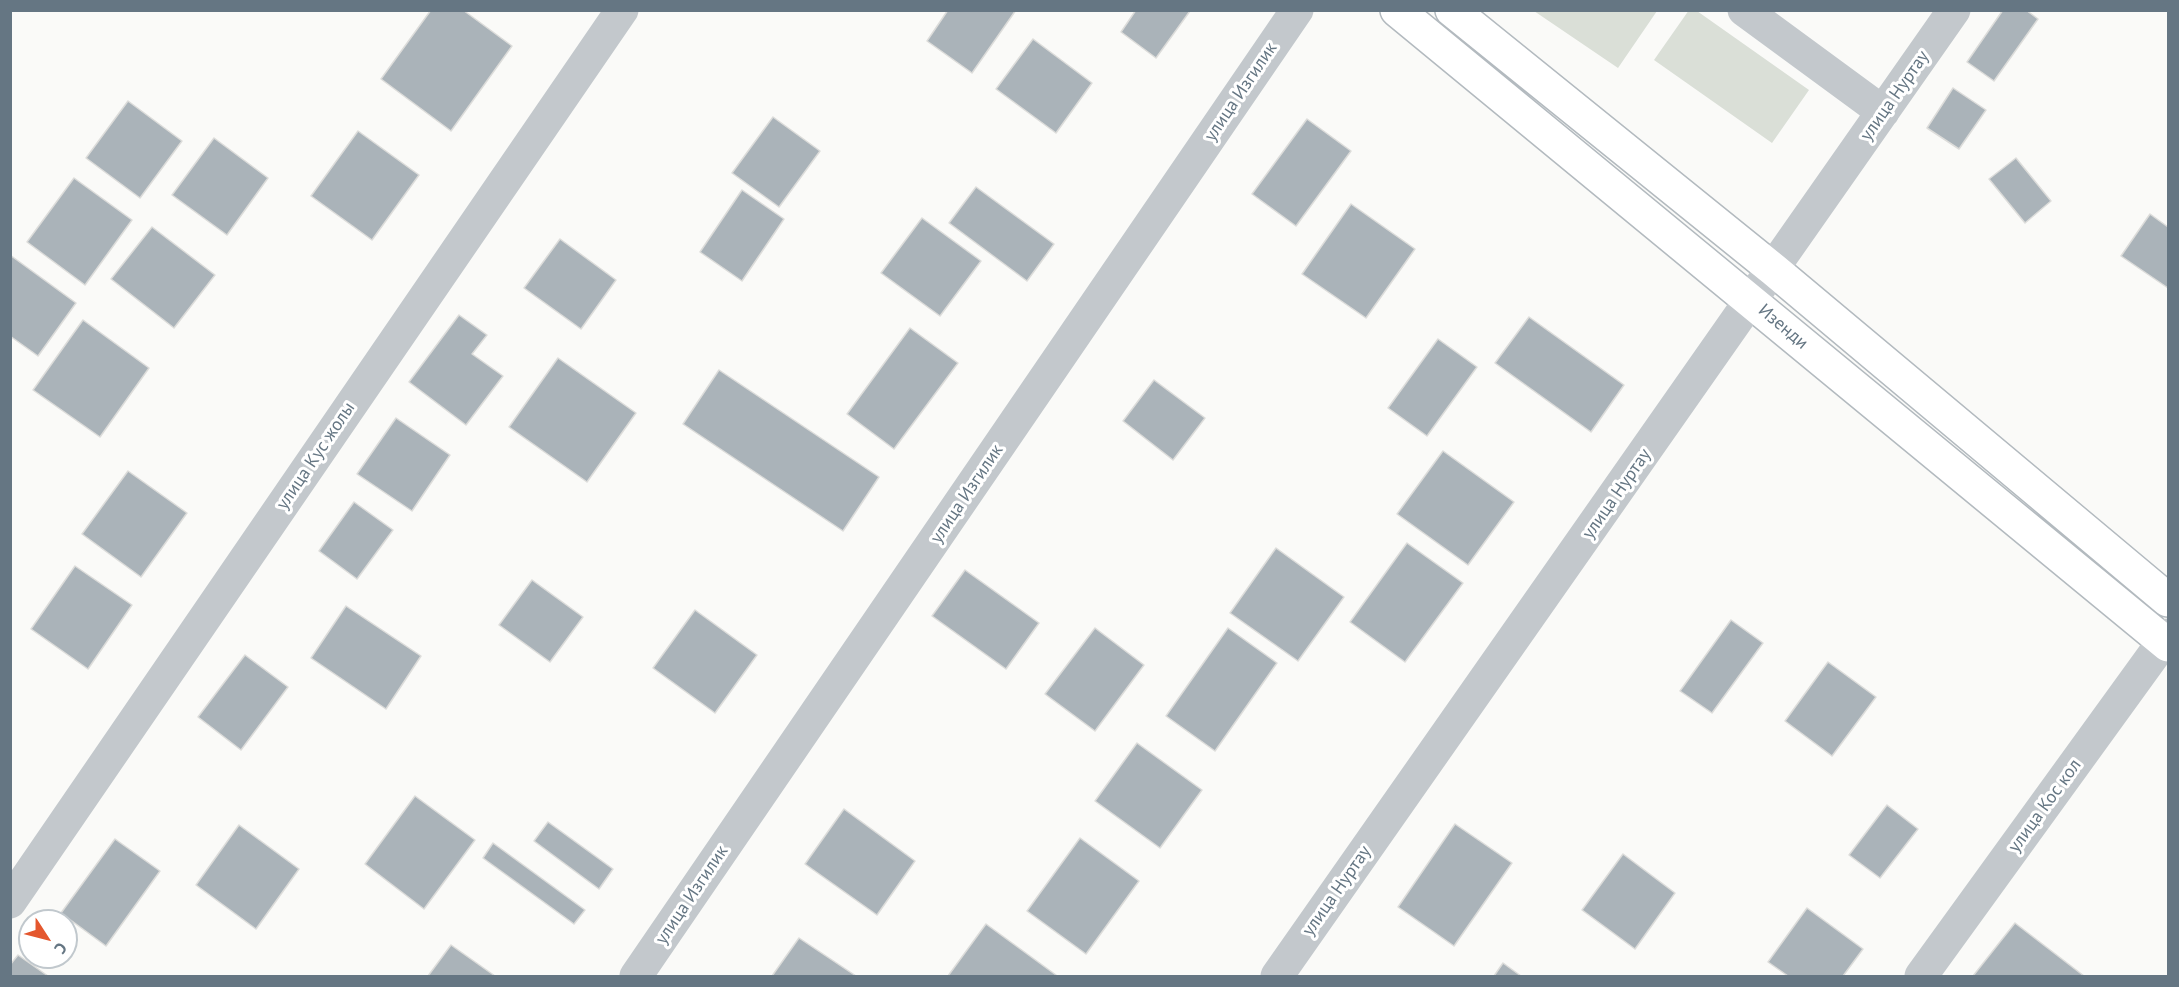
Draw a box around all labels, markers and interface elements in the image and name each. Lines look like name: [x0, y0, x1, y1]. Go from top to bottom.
street label: улица Изгилик: [1200, 38, 1282, 146]
street label: улица Нуртау: [1856, 47, 1934, 145]
street label: Изенди: [1754, 300, 1812, 354]
street label: улица Кус жолы: [272, 398, 360, 514]
street label: улица Изгилик: [926, 440, 1008, 548]
street label: улица Нуртау: [1578, 445, 1656, 543]
street label: улица Кос кол: [2004, 755, 2086, 857]
street label: улица Изгилик: [651, 841, 733, 949]
street label: улица Нуртау: [1298, 842, 1376, 940]
north arrow: [18, 909, 78, 969]
text: С: [50, 939, 72, 958]

